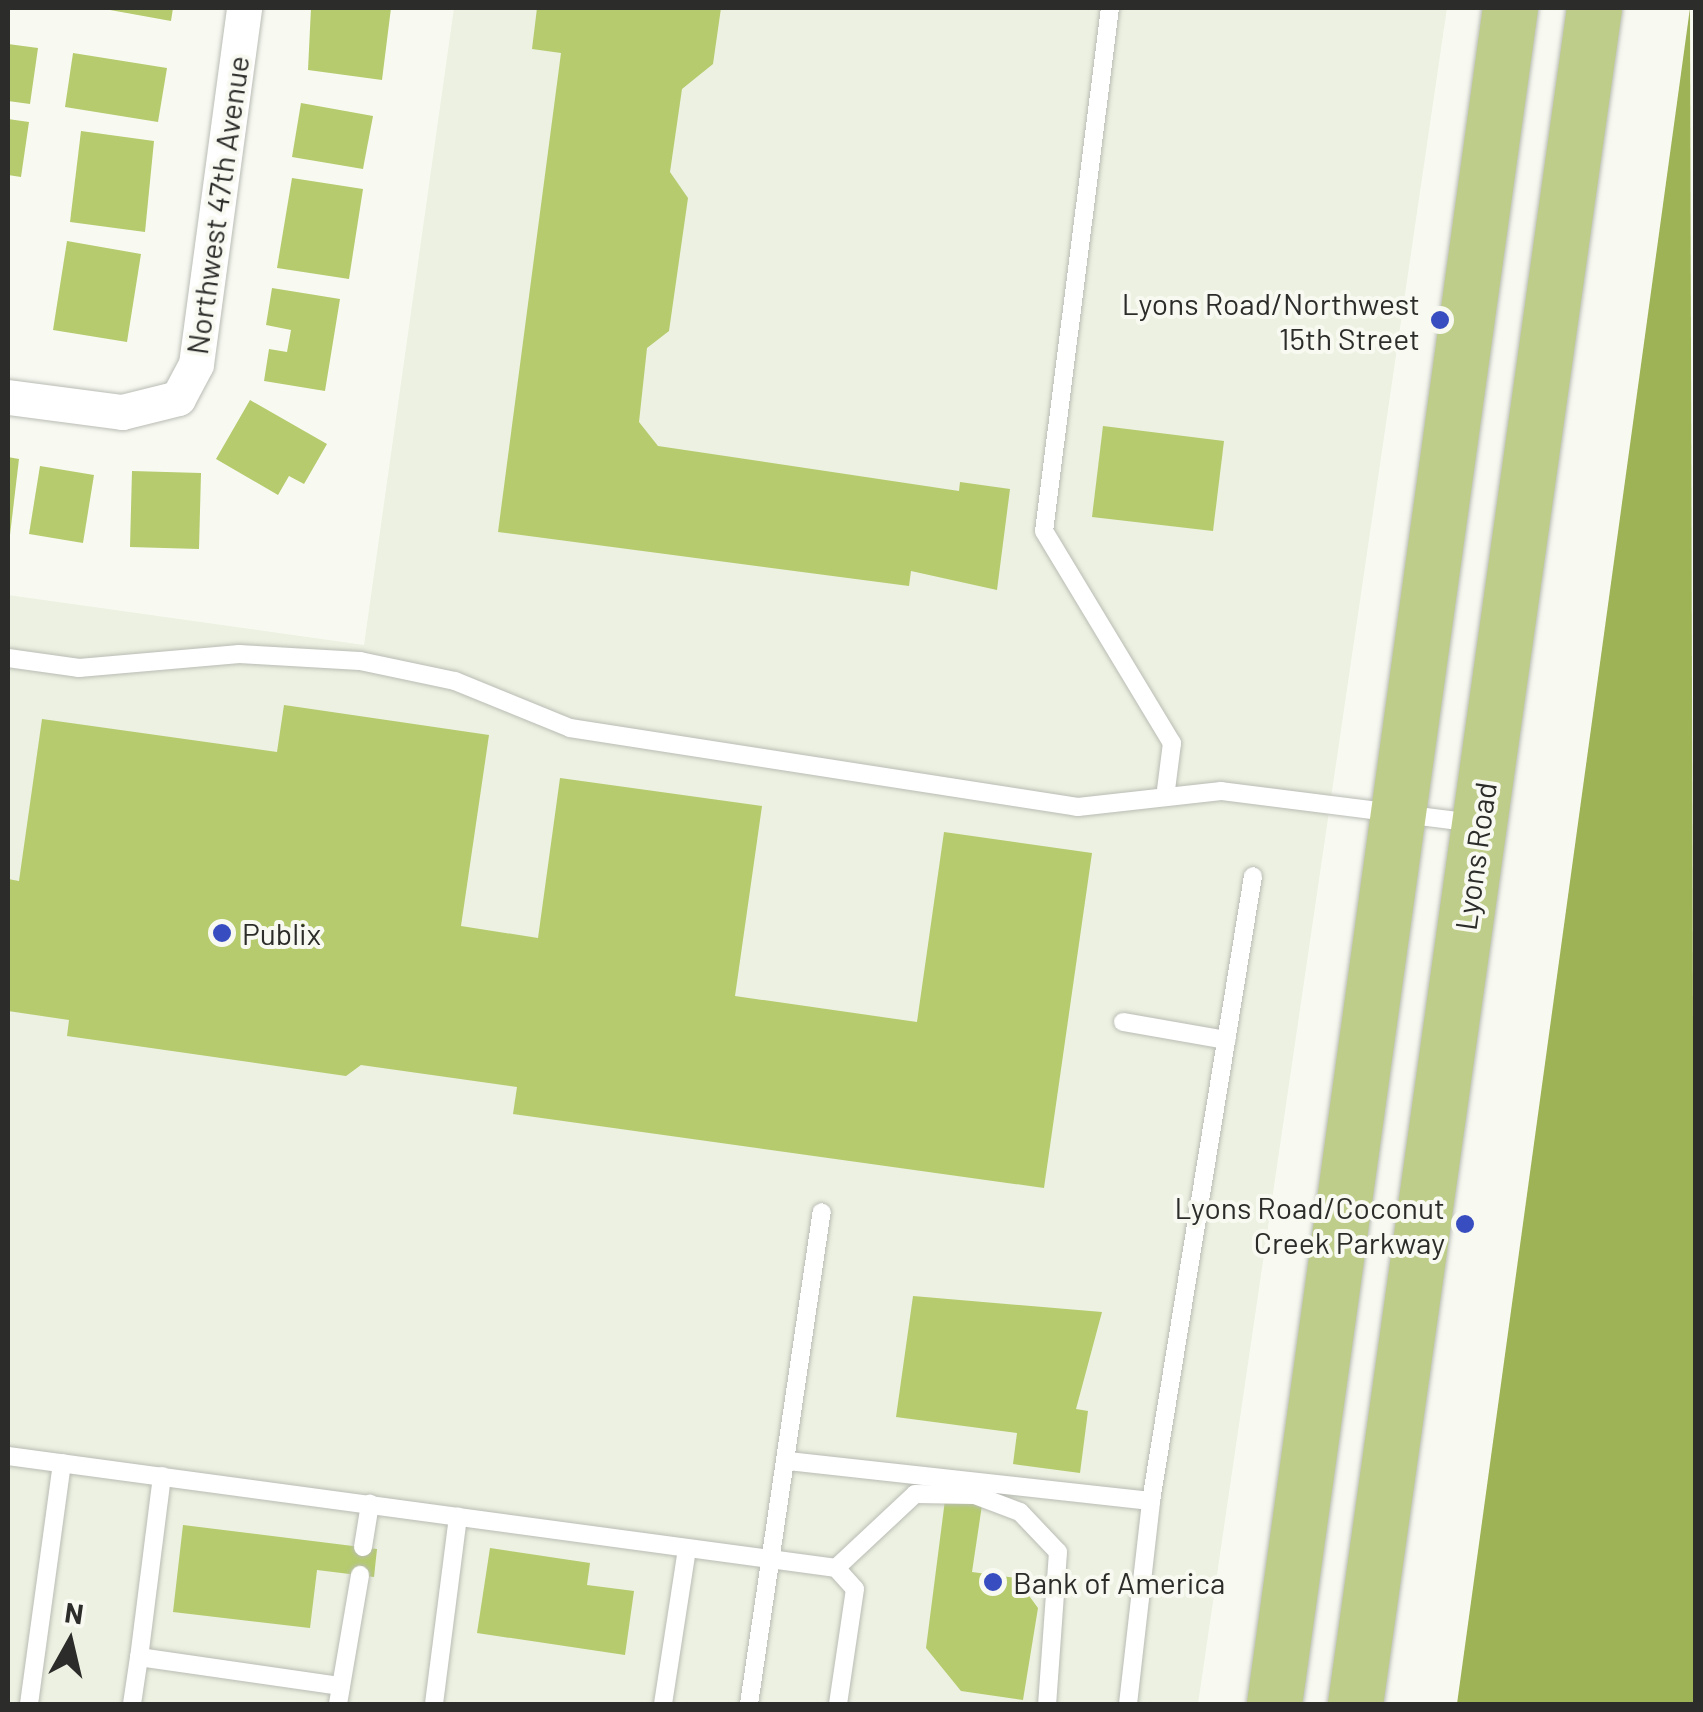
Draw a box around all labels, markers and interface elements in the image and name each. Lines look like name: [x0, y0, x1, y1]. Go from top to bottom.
street label: Northwest 47th Avenue: [178, 53, 256, 357]
place label: Lyons Road/Northwest 15th Street: [1122, 285, 1420, 356]
marker: Lyons Road/Northwest 15th Street: [1429, 309, 1451, 331]
street label: Lyons Road: [1447, 780, 1503, 932]
place label: Publix: [242, 915, 321, 951]
marker: Publix: [211, 922, 233, 944]
place label: Lyons Road/Coconut Creek Parkway: [1174, 1189, 1445, 1260]
marker: Lyons Road/Coconut Creek Parkway: [1454, 1213, 1476, 1235]
place label: Bank of America: [1013, 1564, 1225, 1600]
marker: Bank of America: [982, 1571, 1004, 1593]
north arrow: [20, 1592, 120, 1692]
text: N: [63, 1594, 86, 1630]

